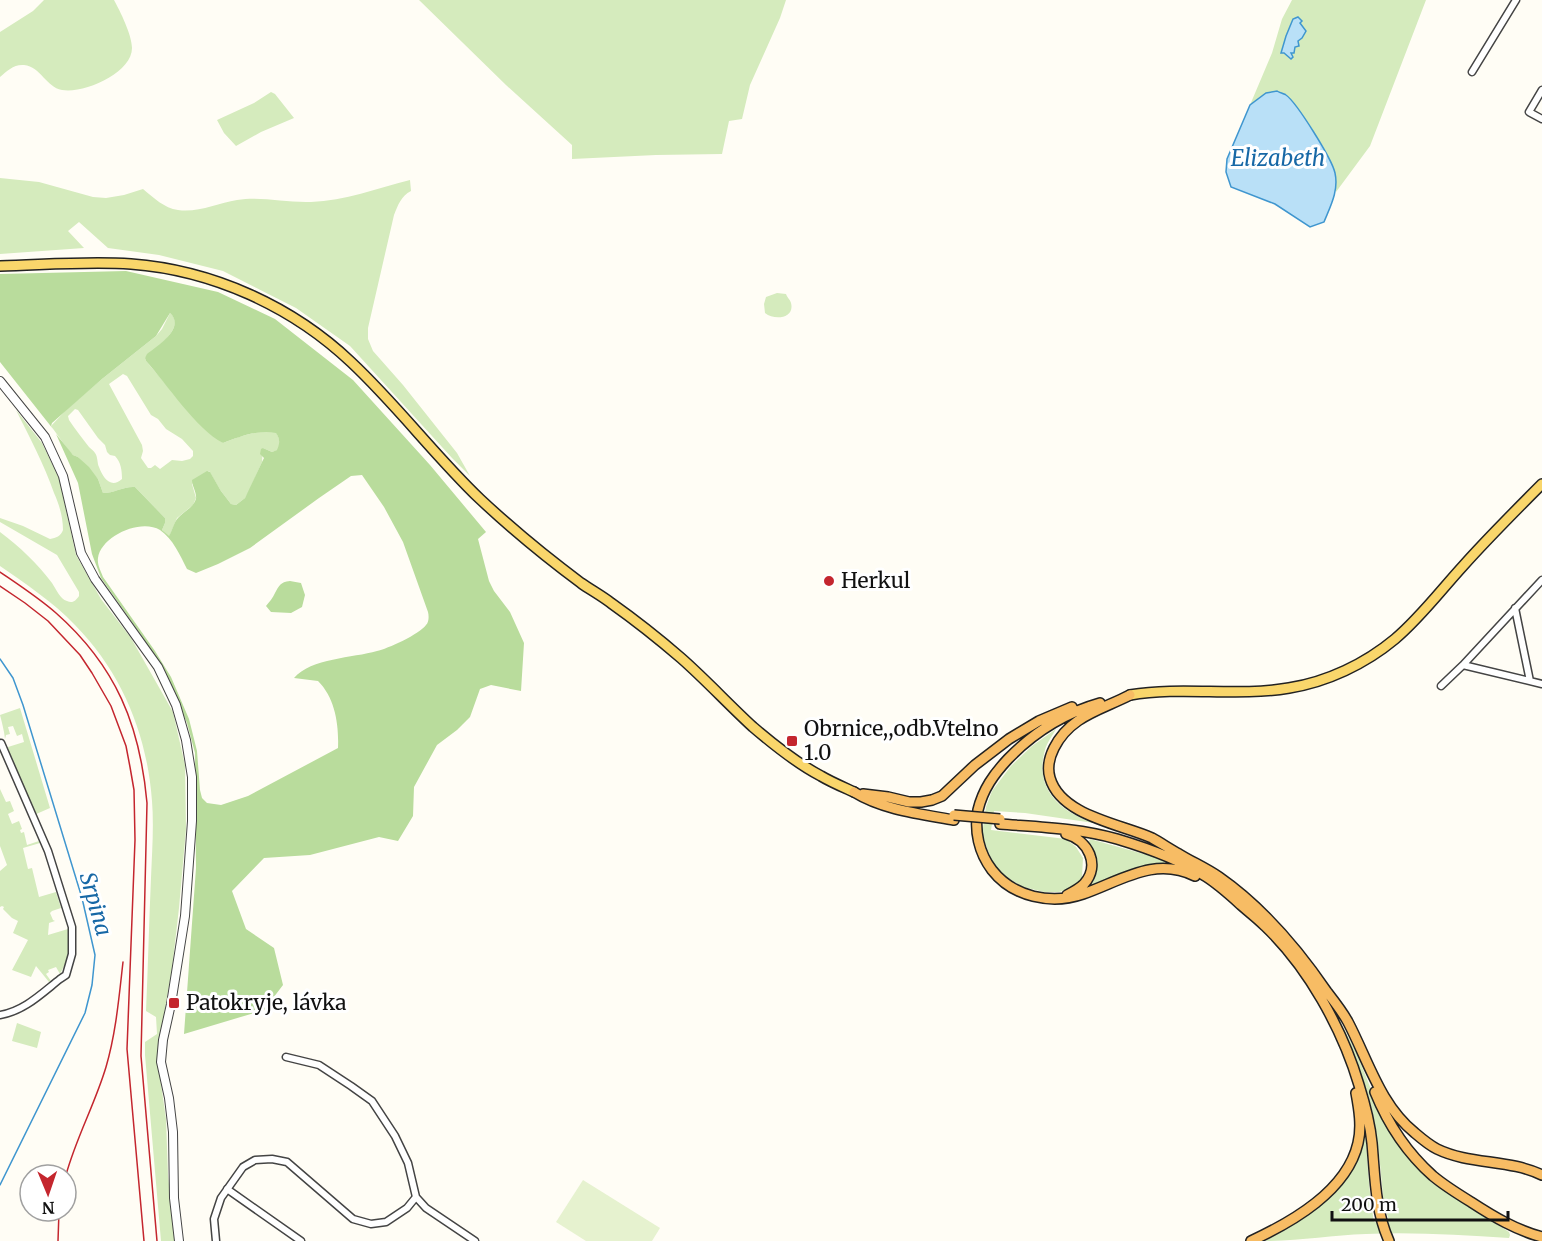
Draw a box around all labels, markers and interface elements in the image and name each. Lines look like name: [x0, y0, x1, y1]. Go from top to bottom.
water label: Elizabeth: [1231, 144, 1325, 172]
place label: Herkul: [841, 567, 911, 594]
marker: Herkul: [822, 574, 836, 588]
place label: Obrnice,,odb.Vtelno 1.0: [804, 715, 998, 766]
marker: Obrnice,,odb.Vtelno 1.0: [785, 734, 799, 748]
water label: Srpina: [74, 869, 118, 939]
place label: Patokryje, lávka: [186, 989, 347, 1016]
marker: Patokryje, lávka: [167, 996, 181, 1010]
north arrow: [18, 1163, 78, 1223]
scale bar: [1332, 1184, 1508, 1222]
text: 200 m: [1341, 1193, 1397, 1216]
text: N: [41, 1198, 55, 1218]

